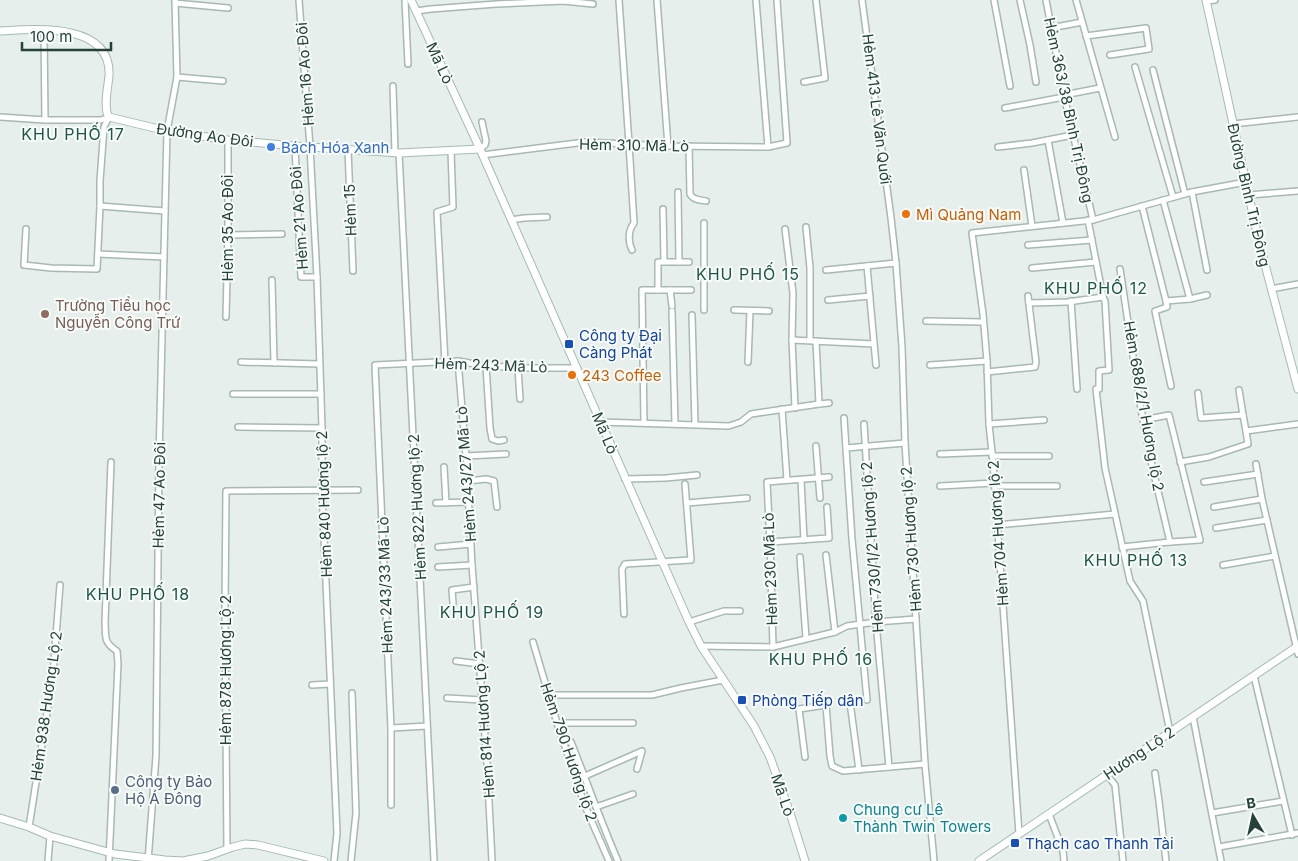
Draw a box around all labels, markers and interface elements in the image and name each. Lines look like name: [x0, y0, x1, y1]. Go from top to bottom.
street label: Hẻm 363/38 Bình Trị Đông: [1040, 16, 1098, 204]
scale bar: [22, 20, 111, 52]
street label: Hẻm 16 Ao Đôi: [292, 22, 318, 126]
text: 100 m: [30, 27, 72, 46]
street label: Hẻm 413 Lê Văn Quới: [858, 33, 896, 185]
street label: Mã Lò: [422, 39, 458, 87]
street label: Đường Ao Đôi: [155, 119, 255, 151]
street label: Đường Bình Trị Đông: [1223, 121, 1275, 269]
district label: KHU PHỐ 17: [21, 122, 125, 144]
street label: Hẻm 310 Mã Lò: [579, 135, 689, 155]
place label: Bách Hóa Xanh: [281, 138, 389, 157]
marker: Bách Hóa Xanh: [265, 141, 277, 153]
street label: Hẻm 21 Ao Đôi: [286, 166, 312, 270]
street label: Hẻm 35 Ao Đôi: [218, 175, 237, 281]
street label: Hẻm 15: [340, 183, 360, 237]
place label: Mì Quảng Nam: [916, 205, 1021, 224]
marker: Mì Quảng Nam: [900, 208, 912, 220]
district label: KHU PHỐ 15: [696, 262, 800, 284]
district label: KHU PHỐ 12: [1044, 276, 1148, 298]
place label: Trường Tiểu học Nguyễn Công Trứ: [55, 296, 180, 332]
marker: Trường Tiểu học Nguyễn Công Trứ: [39, 308, 51, 320]
street label: Hẻm 688/2/1 Hương lộ 2: [1120, 319, 1168, 493]
place label: Công ty Đại Càng Phát: [579, 326, 662, 362]
marker: Công ty Đại Càng Phát: [563, 338, 575, 350]
street label: Hẻm 243 Mã Lò: [434, 354, 548, 376]
place label: 243 Coffee: [582, 366, 662, 385]
marker: 243 Coffee: [566, 369, 578, 381]
street label: Hẻm 243/27 Mã Lò: [452, 405, 480, 543]
street label: Mã Lò: [588, 409, 622, 457]
street label: Hẻm 840 Hương lộ 2: [312, 430, 336, 578]
street label: Hẻm 822 Hương lộ 2: [404, 434, 430, 580]
street label: Hẻm 47 Ao Đôi: [149, 442, 169, 548]
street label: Hẻm 704 Hương lộ 2: [983, 459, 1013, 607]
street label: Hẻm 730/1/2 Hương lộ 2: [857, 461, 887, 633]
street label: Hẻm 730 Hương lộ 2: [896, 466, 926, 612]
street label: Hẻm 230 Mã Lò: [759, 512, 781, 626]
street label: Hẻm 243/33 Mã Lò: [373, 516, 397, 654]
district label: KHU PHỐ 13: [1084, 548, 1188, 570]
district label: KHU PHỐ 18: [86, 582, 190, 604]
street label: Hẻm 878 Hương Lộ 2: [216, 595, 235, 745]
district label: KHU PHỐ 19: [440, 600, 544, 622]
street label: Hẻm 938 Hương Lộ 2: [26, 630, 66, 782]
district label: KHU PHỐ 16: [769, 647, 873, 669]
street label: Hẻm 814 Hương Lộ 2: [469, 649, 499, 799]
street label: Hẻm 790 Hương lộ 2: [536, 680, 602, 824]
place label: Phòng Tiếp dân: [752, 691, 864, 710]
marker: Phòng Tiếp dân: [736, 694, 748, 706]
street label: Hương Lộ 2: [1100, 722, 1178, 784]
street label: Mã Lò: [767, 771, 799, 819]
place label: Công ty Bảo Hộ Á Đông: [125, 772, 212, 808]
marker: Công ty Bảo Hộ Á Đông: [109, 784, 121, 796]
north arrow: [1228, 791, 1278, 841]
text: B: [1245, 794, 1257, 812]
place label: Chung cư Lê Thành Twin Towers: [853, 800, 991, 836]
marker: Chung cư Lê Thành Twin Towers: [837, 812, 849, 824]
place label: Thạch cao Thanh Tài: [1025, 834, 1174, 853]
marker: Thạch cao Thanh Tài: [1009, 837, 1021, 849]

